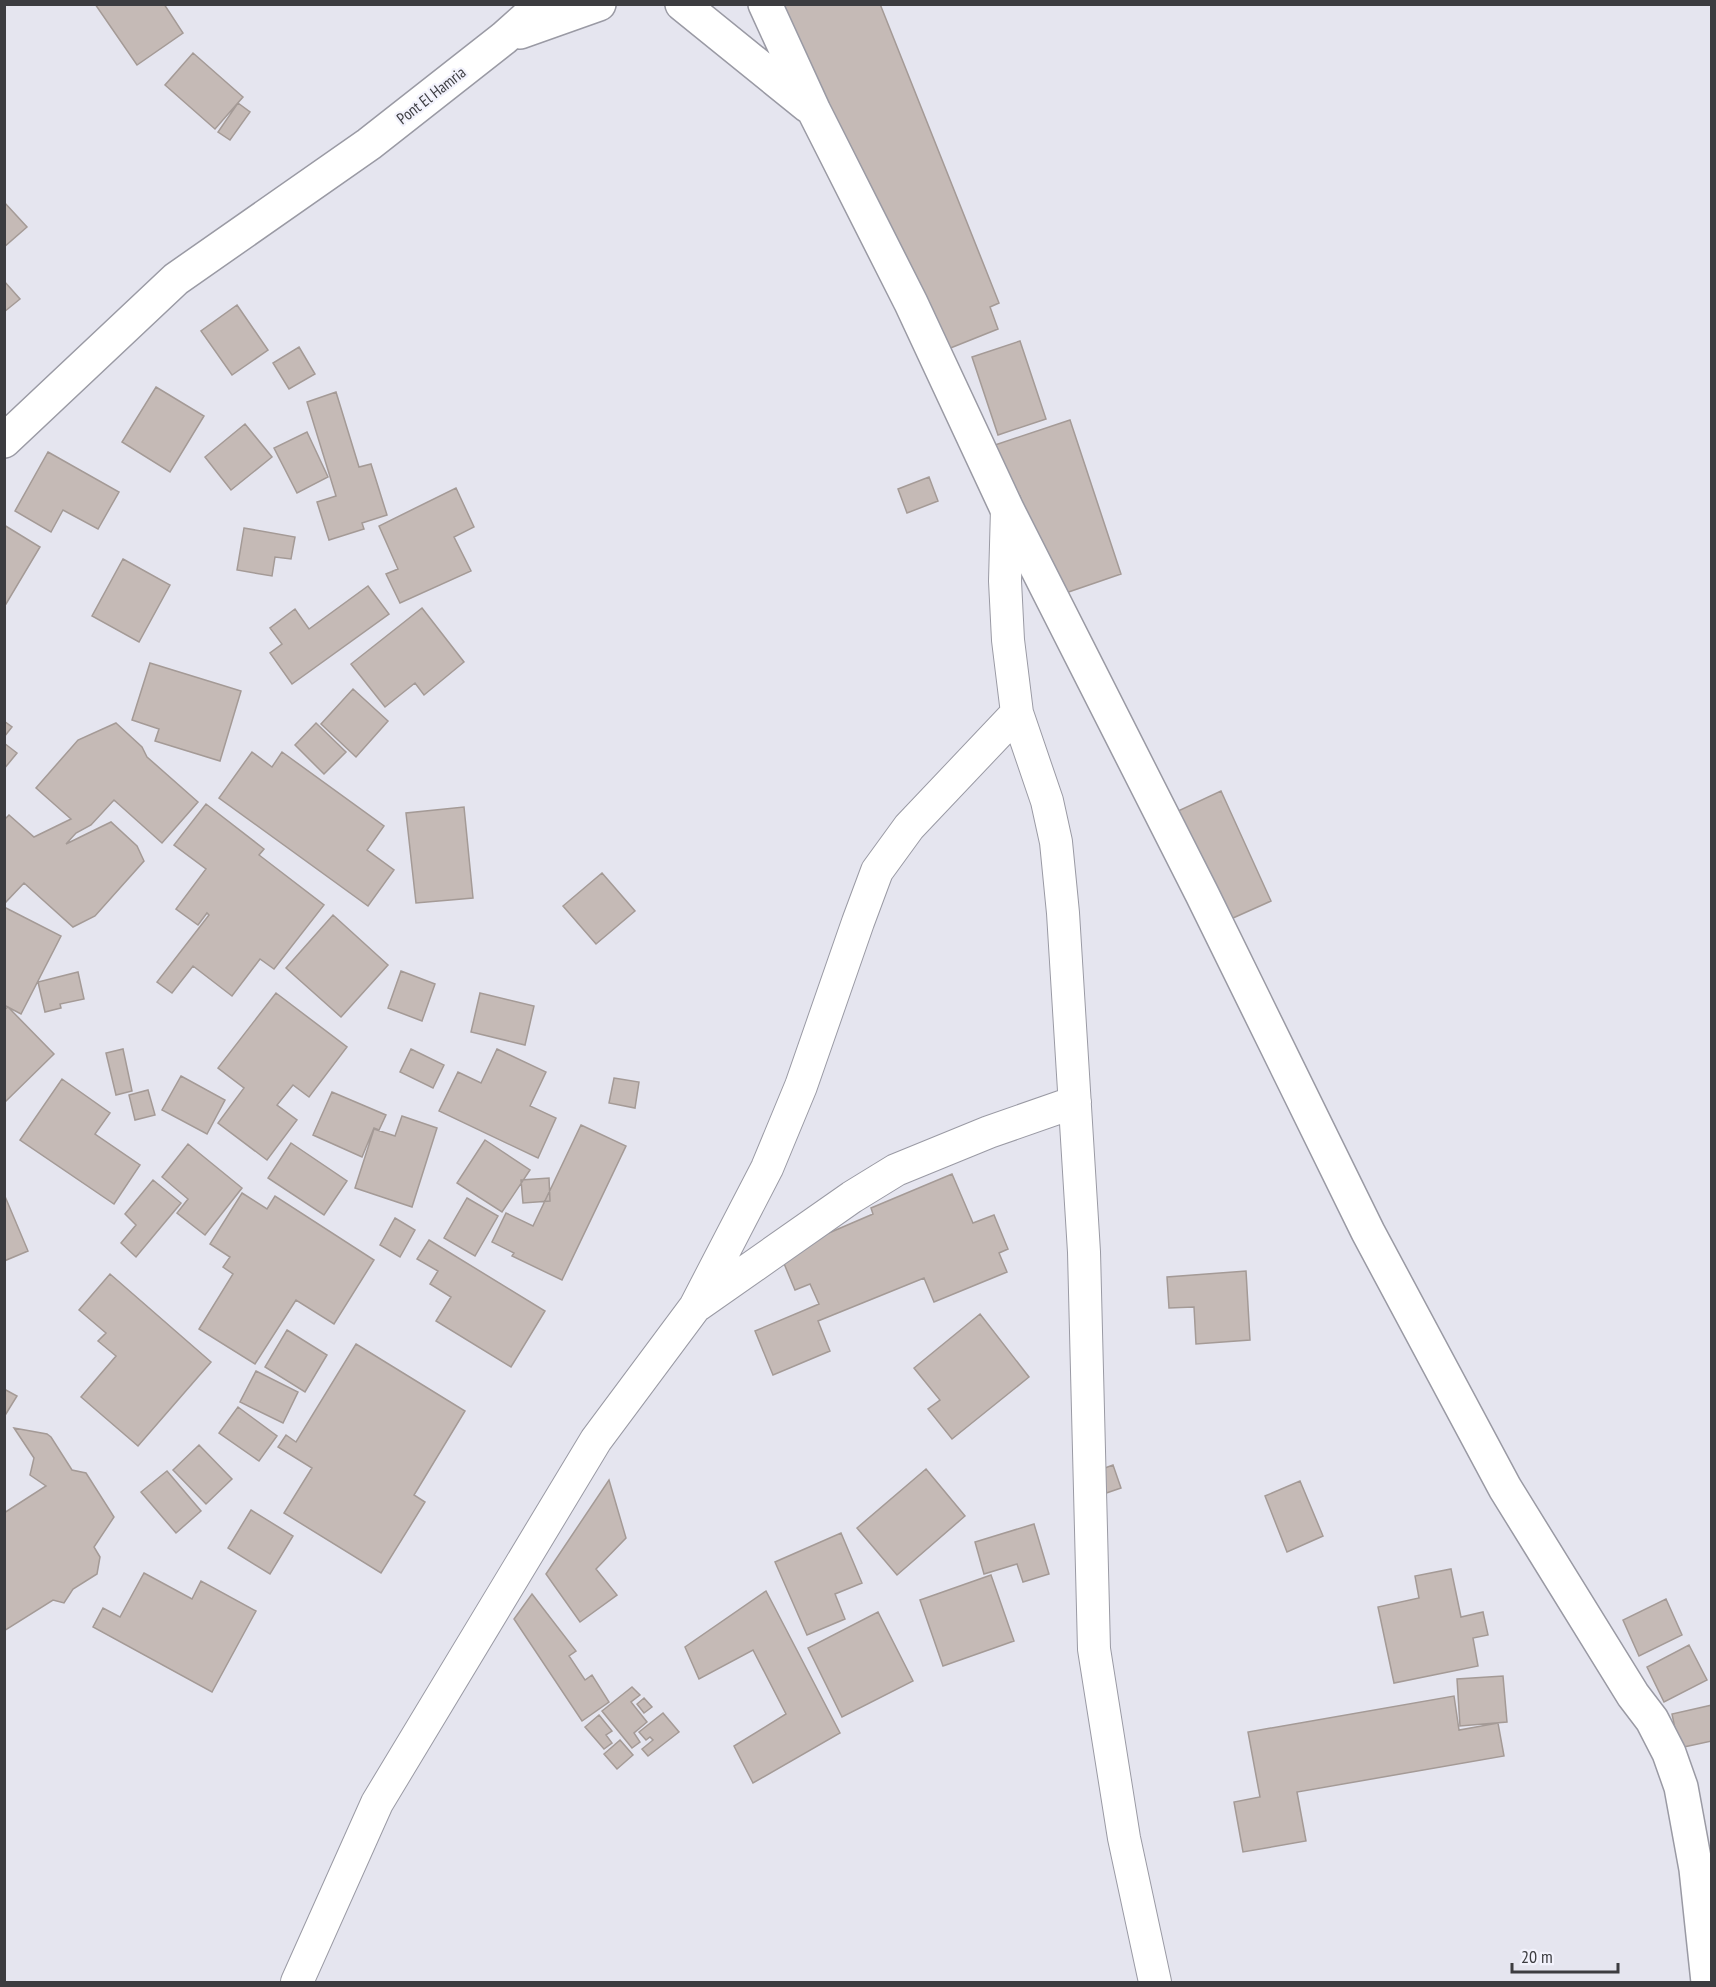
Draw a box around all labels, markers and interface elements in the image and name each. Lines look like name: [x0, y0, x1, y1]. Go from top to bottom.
street label: Pont El Hamria: [392, 62, 470, 128]
scale bar: [1512, 1936, 1618, 1974]
text: 20 m: [1521, 1945, 1553, 1968]

